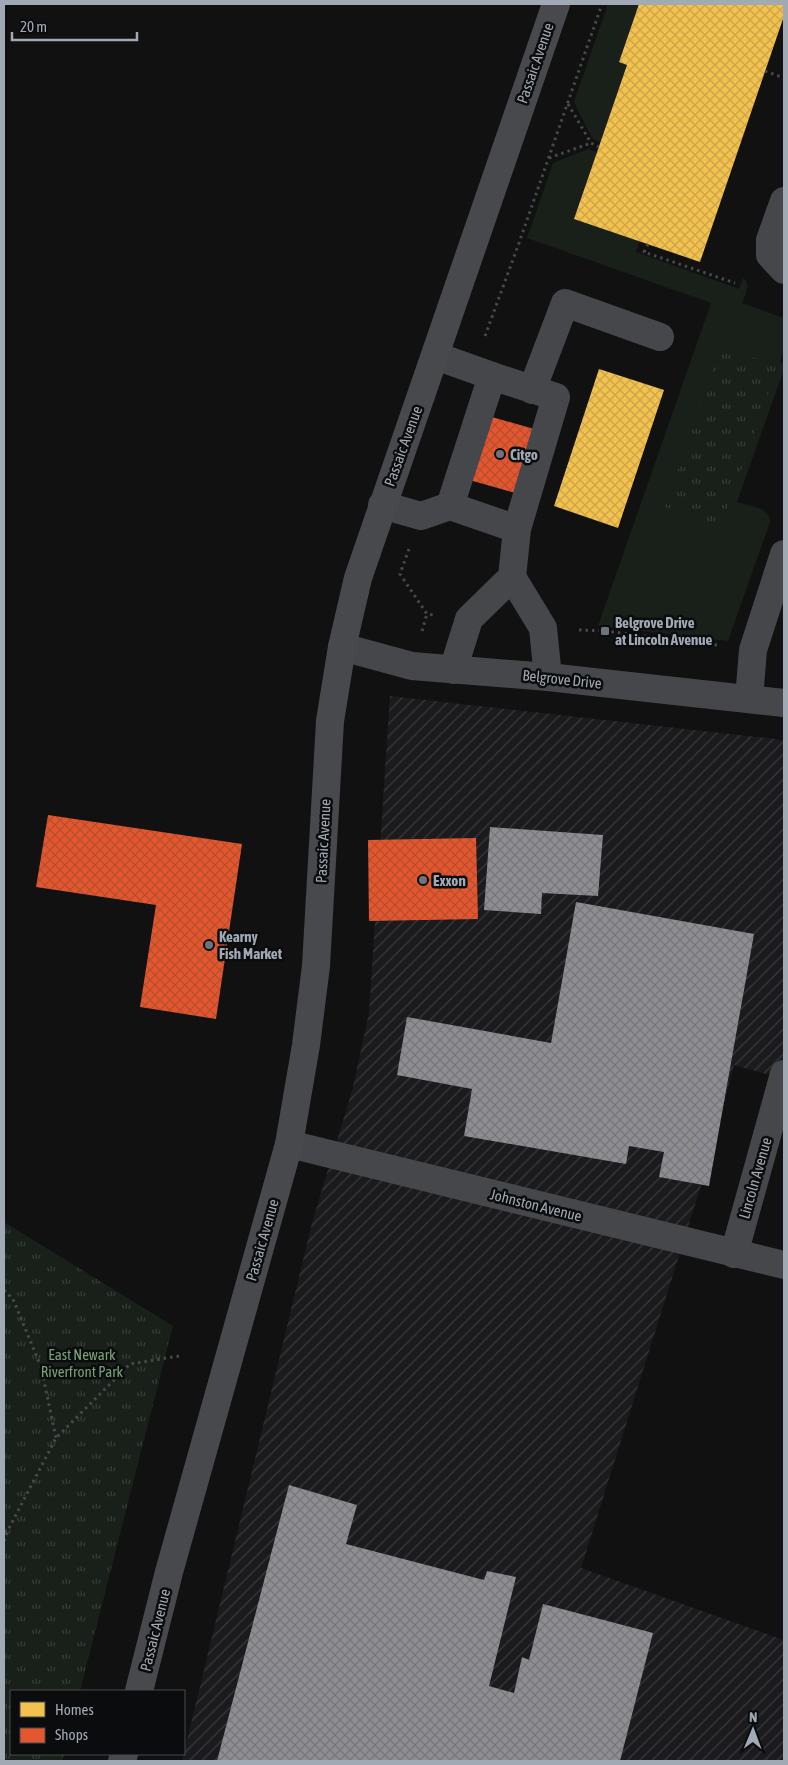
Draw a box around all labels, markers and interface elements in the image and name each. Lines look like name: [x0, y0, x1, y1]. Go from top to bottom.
scale bar: [12, 10, 138, 42]
text: 20 m: [20, 18, 47, 35]
street label: Passaic Avenue: [513, 20, 557, 106]
street label: Passaic Avenue: [381, 403, 425, 488]
place label: Citgo: [510, 446, 538, 463]
marker: Citgo: [494, 448, 506, 460]
place label: Belgrove Drive at Lincoln Avenue: [615, 614, 712, 648]
marker: Belgrove Drive at Lincoln Avenue: [599, 625, 611, 637]
street label: Belgrove Drive: [522, 666, 603, 692]
street label: Passaic Avenue: [312, 798, 334, 883]
place label: Exxon: [433, 872, 466, 889]
marker: Exxon: [417, 874, 429, 886]
place label: Kearny Fish Market: [219, 928, 283, 962]
marker: Kearny Fish Market: [203, 939, 215, 951]
street label: Lincoln Avenue: [735, 1135, 775, 1221]
street label: Johnston Avenue: [488, 1185, 584, 1225]
street label: Passaic Avenue: [242, 1197, 282, 1283]
park label: East Newark Riverfront Park: [41, 1346, 124, 1380]
street label: Passaic Avenue: [137, 1587, 173, 1673]
legend: [10, 1690, 185, 1755]
text: Homes: [55, 1701, 94, 1718]
north arrow: [728, 1705, 778, 1755]
text: N: [749, 1709, 757, 1725]
text: Shops: [55, 1726, 88, 1743]

